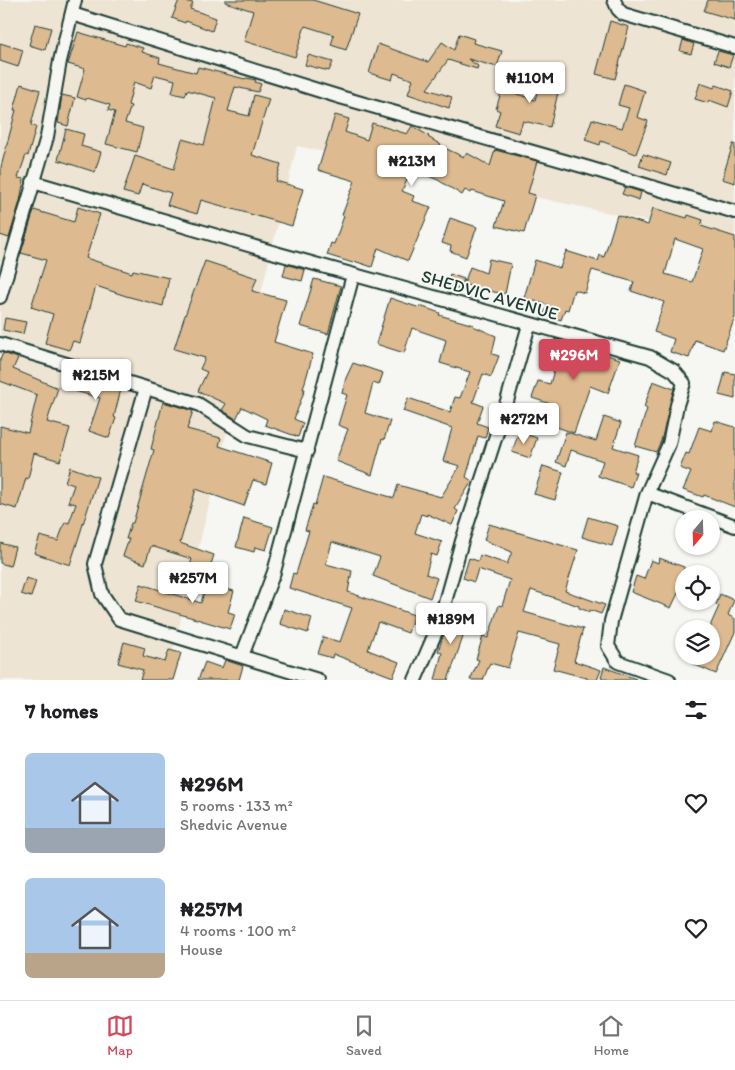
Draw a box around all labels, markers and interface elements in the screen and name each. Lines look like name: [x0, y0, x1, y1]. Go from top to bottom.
pin: ₦110M: [495, 62, 565, 104]
text: ₦110M: [506, 68, 554, 87]
pin: ₦213M: [377, 144, 447, 187]
text: ₦213M: [388, 151, 436, 170]
street label: SHEDVIC AVENUE: [419, 265, 561, 325]
pin: ₦296M: [539, 338, 609, 381]
text: ₦296M: [550, 345, 598, 364]
pin: ₦215M: [61, 358, 131, 401]
text: ₦215M: [72, 365, 120, 384]
pin: ₦272M: [489, 402, 559, 445]
text: ₦272M: [500, 409, 548, 428]
north arrow: [675, 510, 720, 555]
map controls: [675, 510, 720, 665]
pin: ₦257M: [158, 562, 228, 604]
button: locate: [675, 565, 720, 610]
text: ₦257M: [169, 568, 217, 587]
pin: ₦189M: [416, 602, 486, 645]
text: ₦189M: [427, 609, 475, 628]
button: layers: [675, 620, 720, 665]
icon: filters: [682, 696, 710, 724]
text: 7 homes: [25, 698, 99, 723]
text: ₦296M: [180, 771, 244, 796]
icon: home: [65, 773, 125, 833]
icon: heart: [682, 789, 710, 817]
text: 5 rooms · 133 m²: [180, 796, 293, 815]
text: Shedvic Avenue: [180, 815, 287, 834]
text: ₦257M: [180, 896, 243, 921]
icon: home: [65, 898, 125, 958]
icon: heart: [682, 914, 710, 942]
text: 4 rooms · 100 m²: [180, 921, 296, 940]
text: House: [180, 940, 223, 959]
tab: Map: [106, 1012, 134, 1059]
tab: Saved: [346, 1012, 382, 1059]
tab: Home: [594, 1012, 629, 1059]

